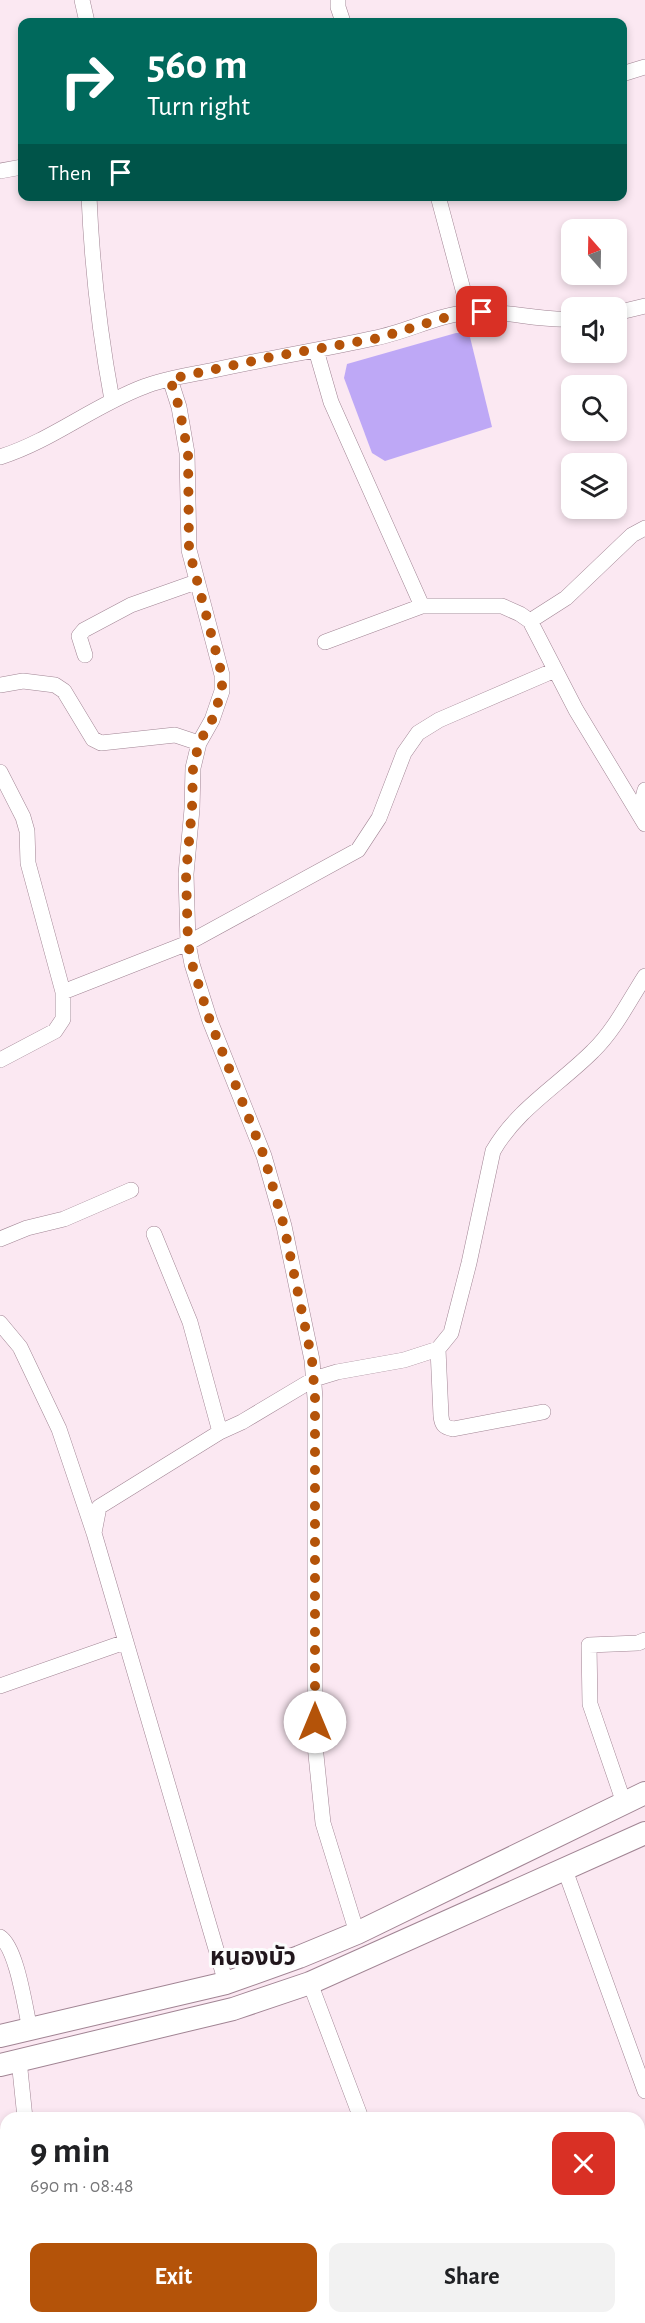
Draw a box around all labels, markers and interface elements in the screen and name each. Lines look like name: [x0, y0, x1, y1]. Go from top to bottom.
icon: right: [48, 42, 126, 120]
text: 560 m: [147, 44, 248, 86]
text: Turn right: [147, 93, 250, 120]
icon: arrive: [104, 156, 137, 189]
text: Then: [48, 162, 92, 184]
north arrow: [561, 219, 627, 285]
map controls: [561, 219, 627, 519]
pin: [456, 286, 507, 337]
icon: arrive: [465, 295, 498, 328]
button: sound: [561, 297, 627, 363]
button: search: [561, 375, 627, 441]
button: layers: [561, 453, 627, 519]
position arrow: [283, 1690, 347, 1754]
district label: หนองบัว: [210, 1944, 296, 1970]
button: close: [552, 2132, 615, 2195]
text: 9 min: [30, 2133, 110, 2169]
text: 690 m · 08:48: [30, 2176, 134, 2196]
button: Exit: [30, 2243, 317, 2312]
button: Share: [329, 2243, 615, 2312]

